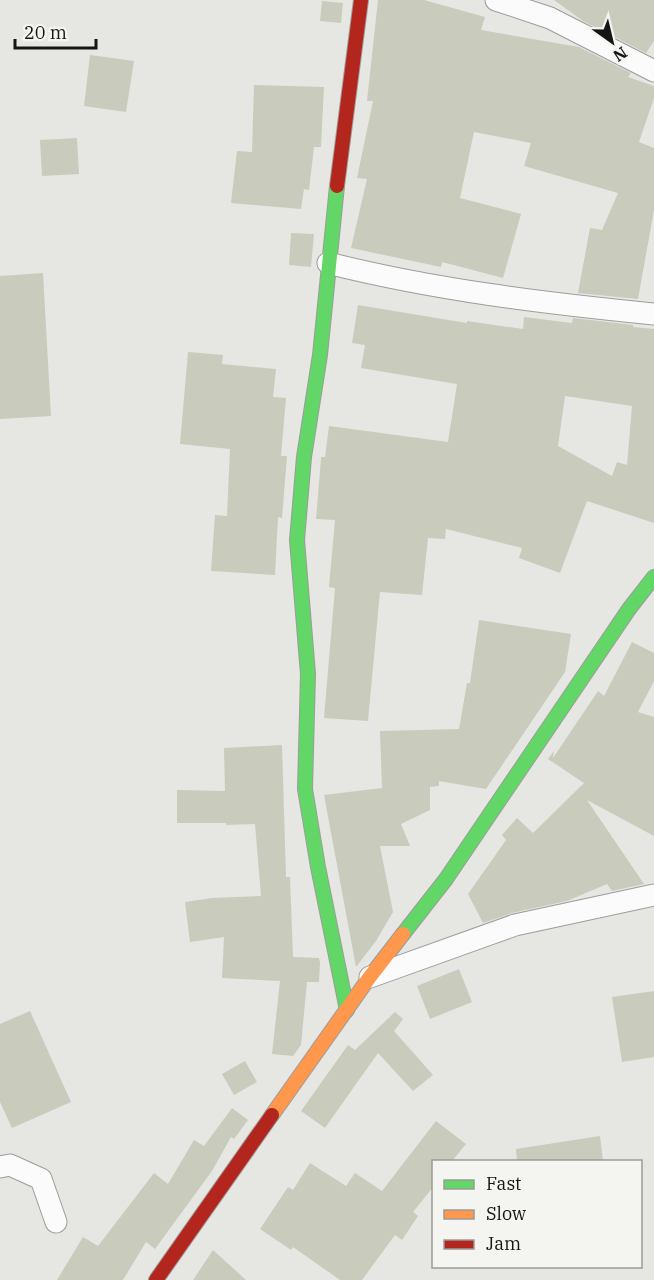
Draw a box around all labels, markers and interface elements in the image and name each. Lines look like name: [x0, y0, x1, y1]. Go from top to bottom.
scale bar: [15, 12, 96, 50]
north arrow: [582, 12, 642, 72]
text: 20 m: [24, 21, 67, 44]
text: N: [610, 43, 631, 66]
legend: [432, 1160, 642, 1268]
text: Fast: [486, 1172, 521, 1195]
text: Slow: [486, 1202, 526, 1225]
text: Jam: [486, 1232, 521, 1255]

